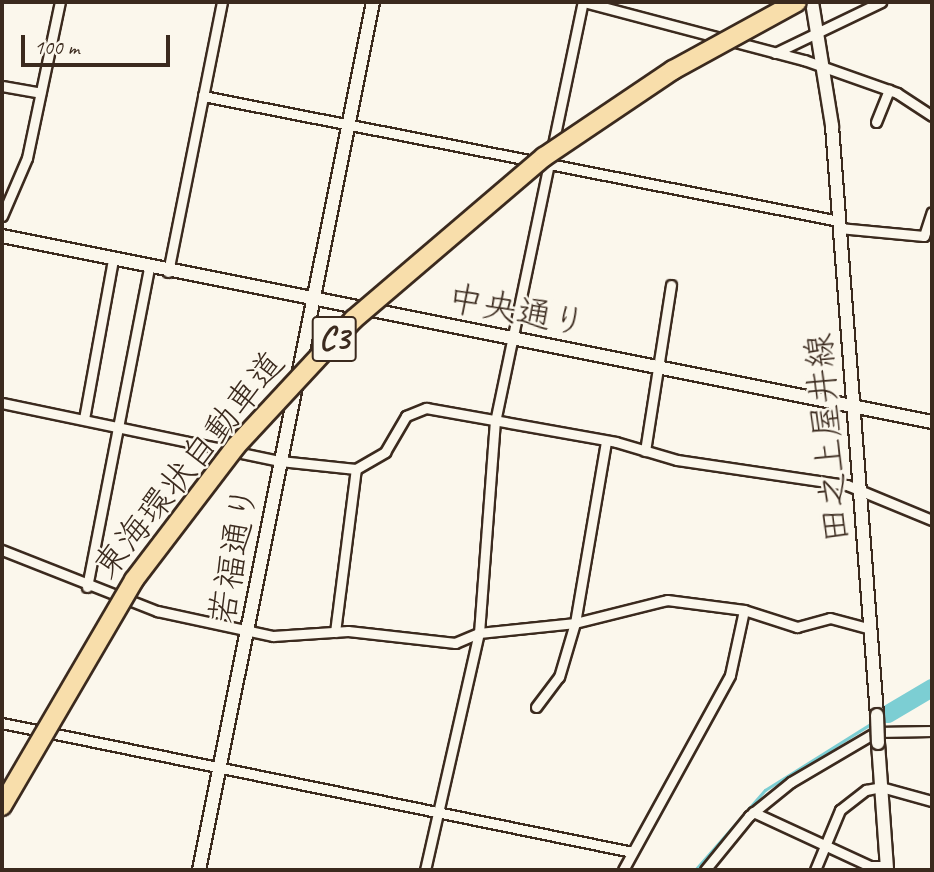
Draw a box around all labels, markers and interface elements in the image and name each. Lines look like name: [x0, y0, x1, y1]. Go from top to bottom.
scale bar: [24, 21, 173, 65]
text: 100 m: [34, 34, 79, 60]
street label: 中央通り: [444, 277, 590, 345]
road number: C3: [311, 310, 357, 368]
street label: 田之上屋井線: [798, 332, 858, 544]
street label: 東海環状自動車道: [85, 343, 293, 587]
street label: 若福通り: [201, 482, 267, 628]

